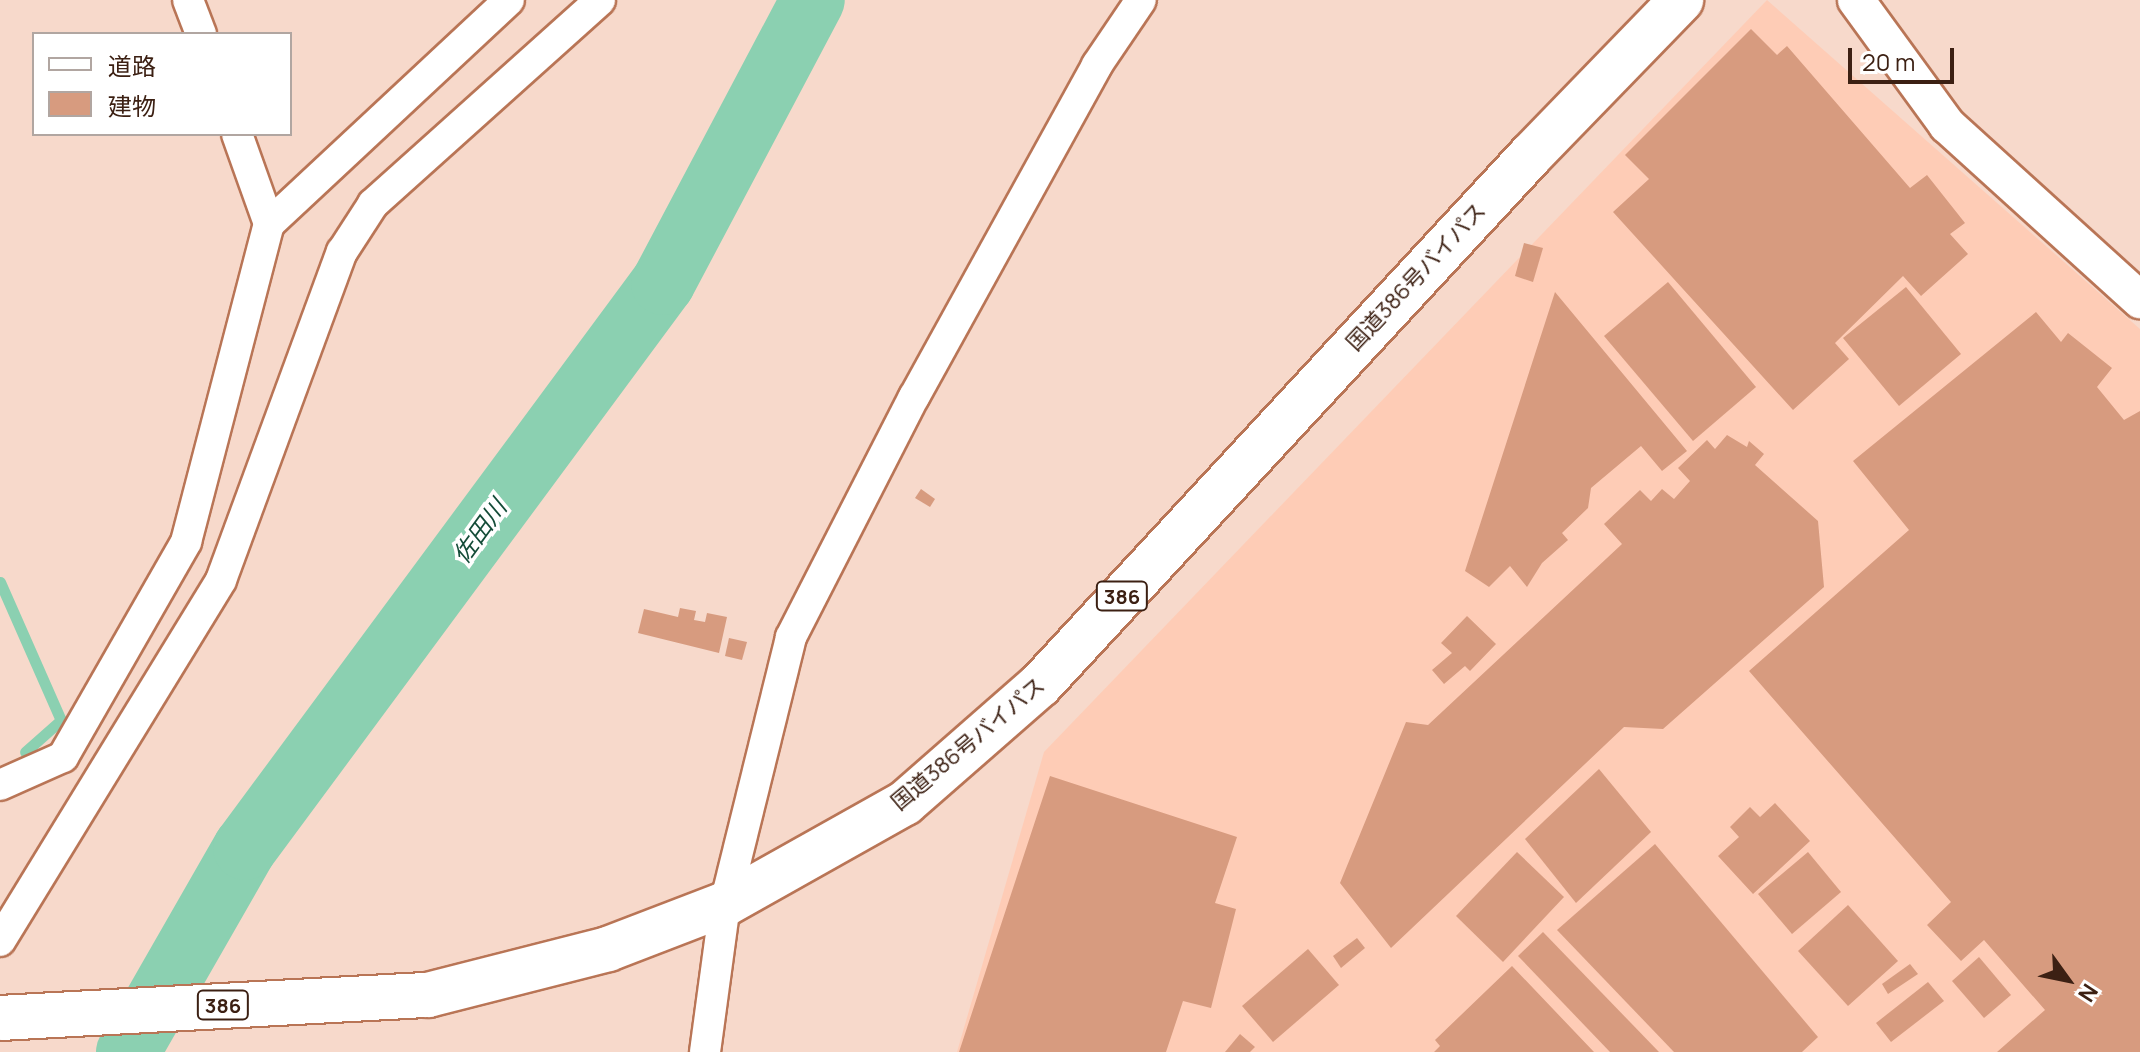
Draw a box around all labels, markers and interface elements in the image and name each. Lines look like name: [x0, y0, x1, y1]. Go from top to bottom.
legend: [32, 32, 292, 136]
scale bar: [1852, 32, 1958, 82]
text: 20 m: [1862, 45, 1915, 78]
text: 道路: [108, 49, 156, 82]
text: 建物: [108, 89, 156, 122]
street label: 国道386号バイパス: [1341, 198, 1491, 356]
water label: 佐田川: [446, 493, 512, 569]
road number: 386: [1094, 580, 1150, 612]
street label: 国道386号バイパス: [886, 672, 1050, 816]
north arrow: [2028, 940, 2108, 1020]
text: N: [2071, 978, 2105, 1008]
road number: 386: [195, 989, 251, 1021]

